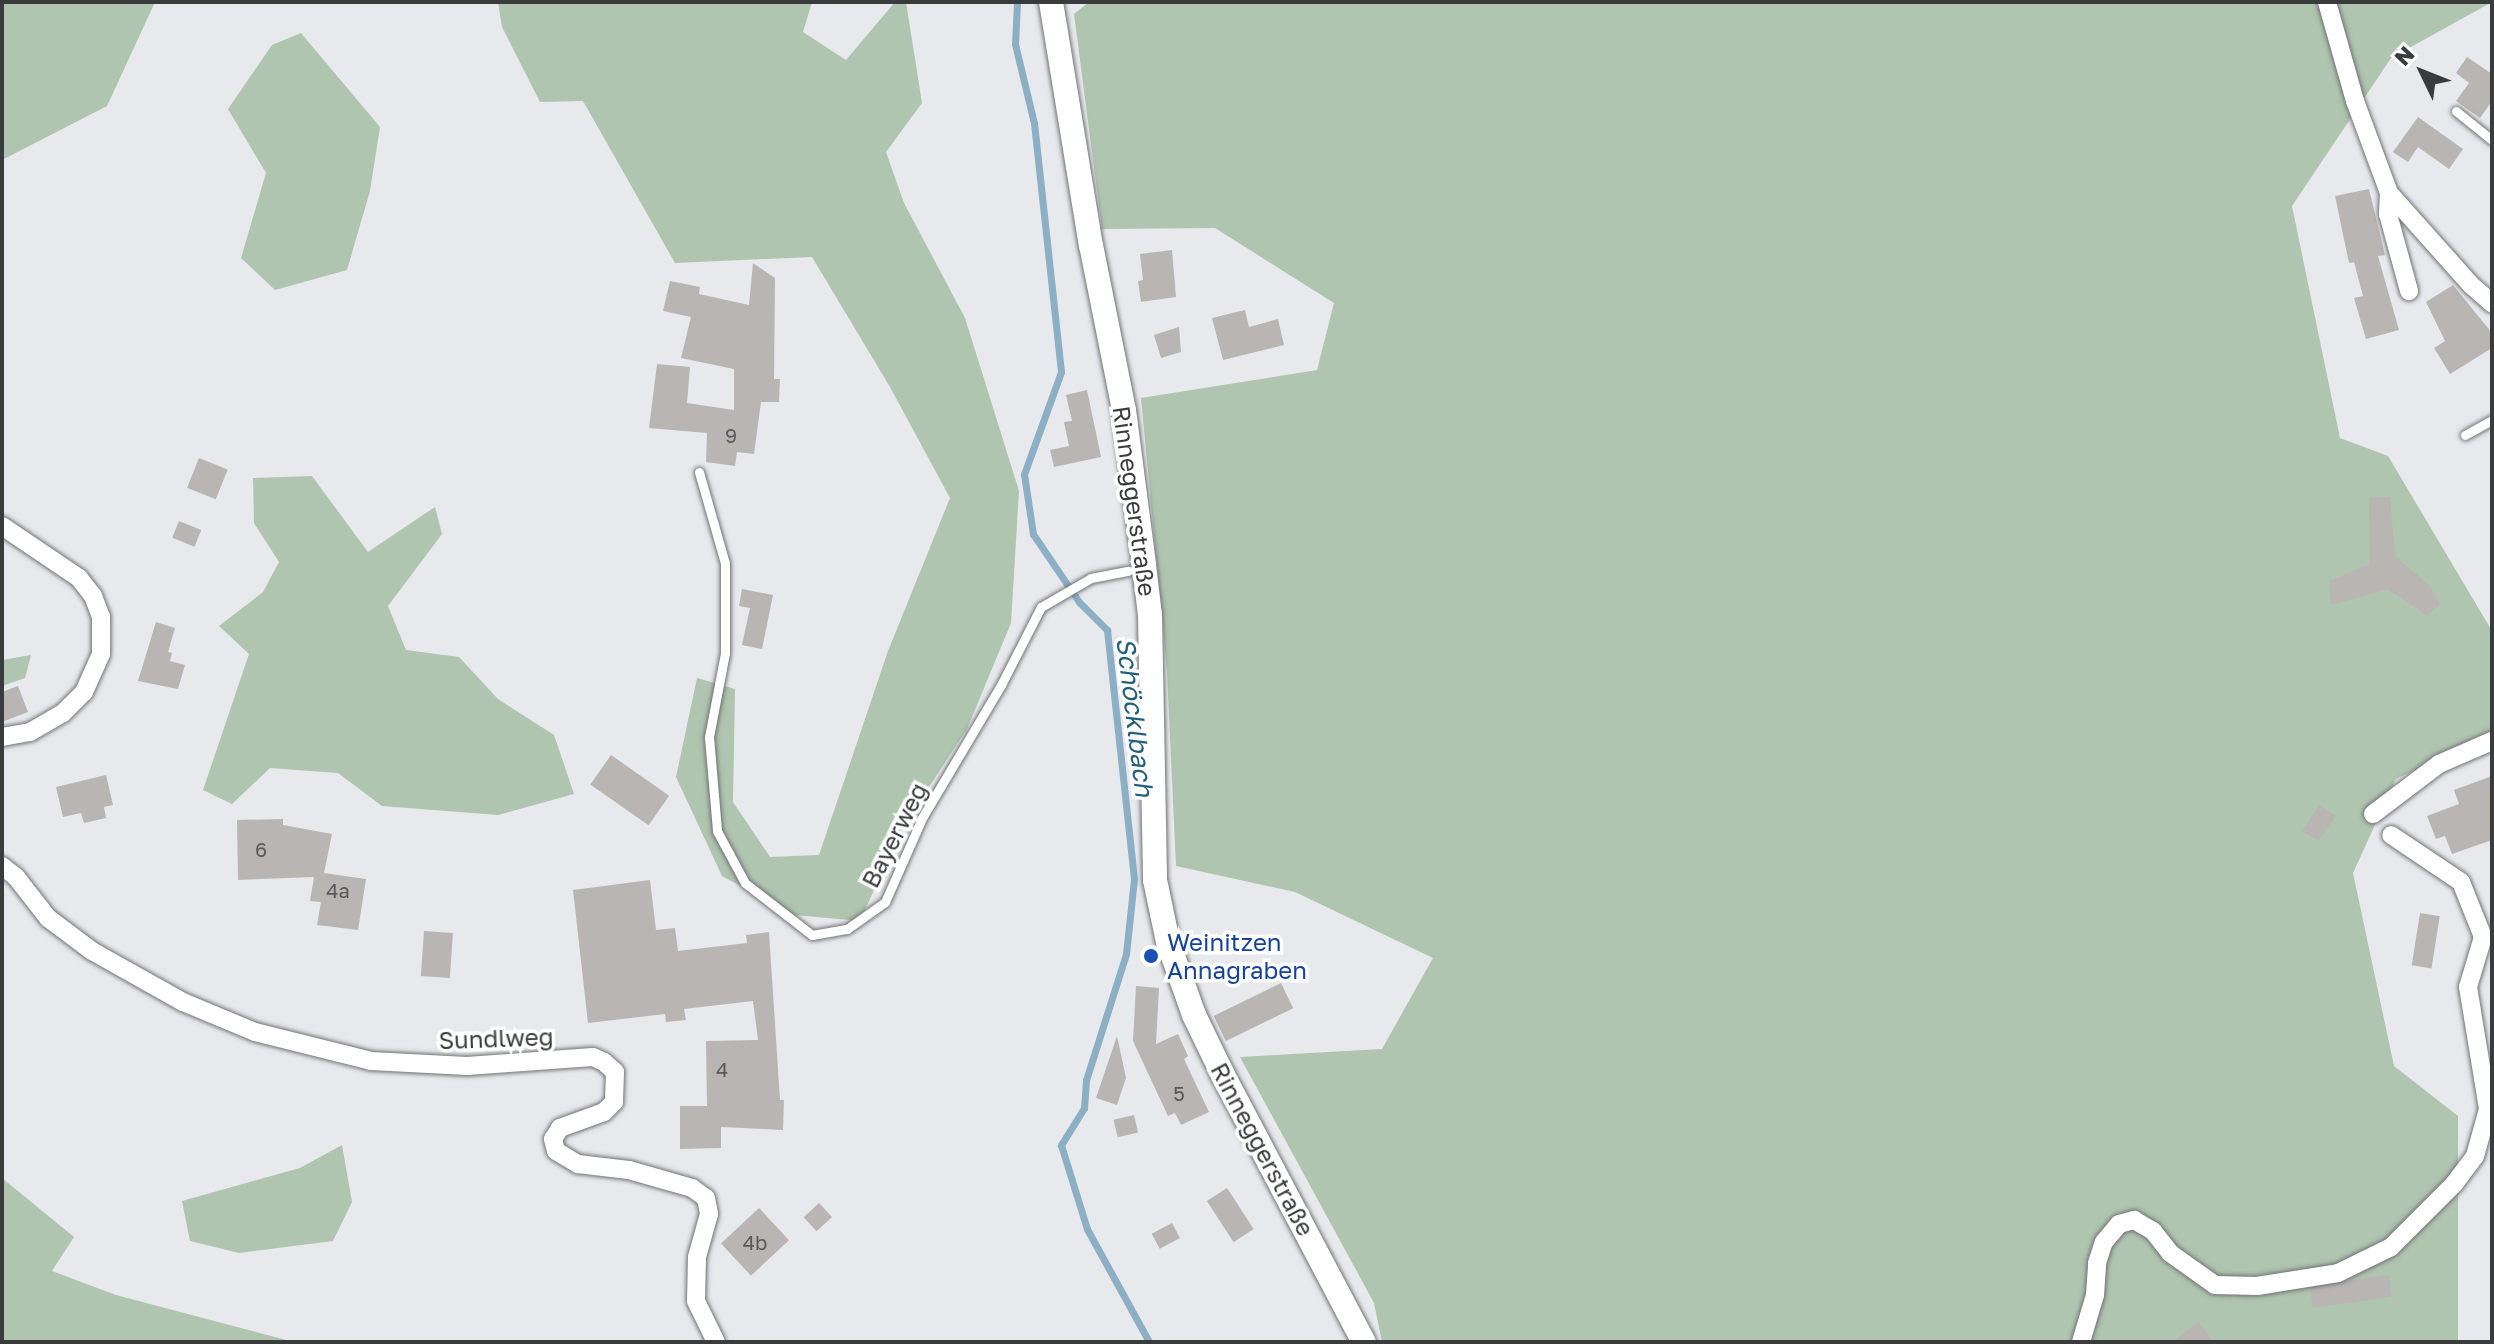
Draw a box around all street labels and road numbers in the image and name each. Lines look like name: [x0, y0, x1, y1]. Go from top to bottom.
street label: Rinneggerstraße: [1107, 404, 1163, 598]
street label: Bayerweg: [855, 778, 933, 892]
street label: Sundlweg: [438, 1022, 554, 1054]
street label: Rinneggerstraße: [1205, 1058, 1321, 1240]

